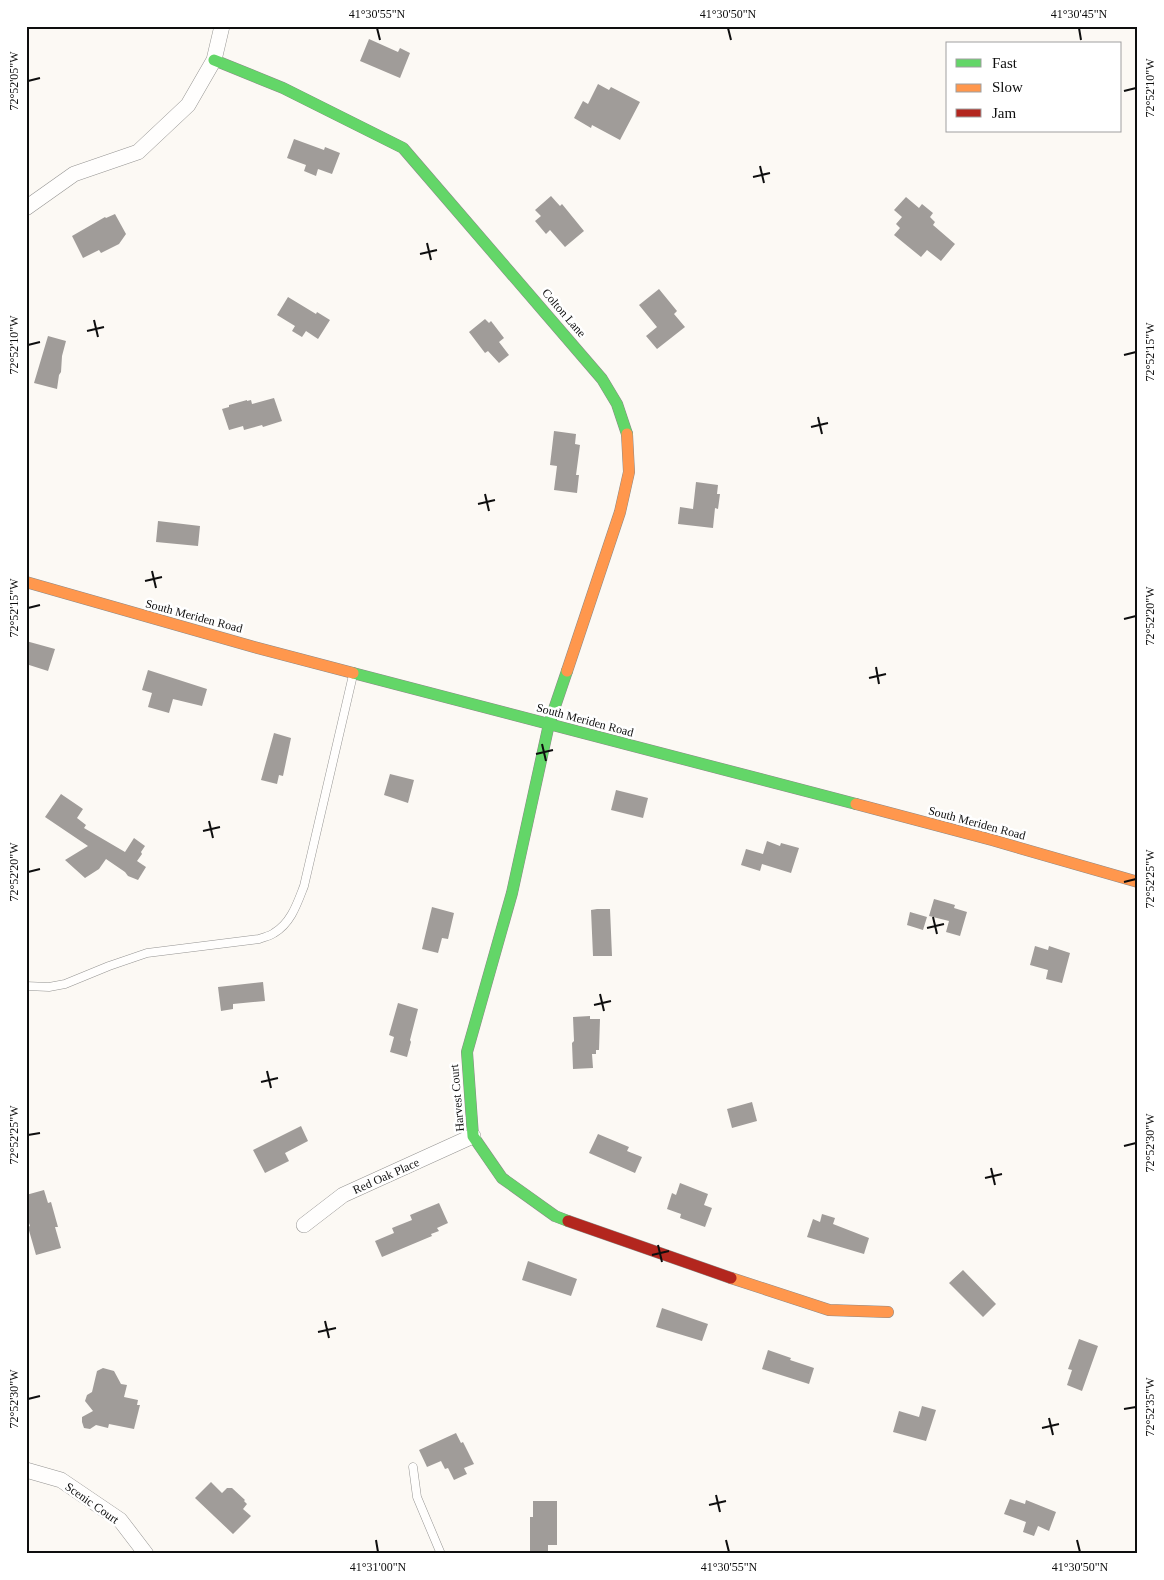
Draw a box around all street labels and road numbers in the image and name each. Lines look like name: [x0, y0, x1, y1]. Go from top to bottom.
street label: Colton Lane: [539, 286, 589, 340]
street label: South Meriden Road: [144, 596, 244, 636]
street label: South Meriden Road: [535, 700, 635, 740]
street label: South Meriden Road: [927, 803, 1027, 843]
street label: Harvest Court: [447, 1063, 467, 1132]
street label: Red Oak Place: [351, 1155, 421, 1197]
street label: Scenic Court: [62, 1479, 122, 1527]

